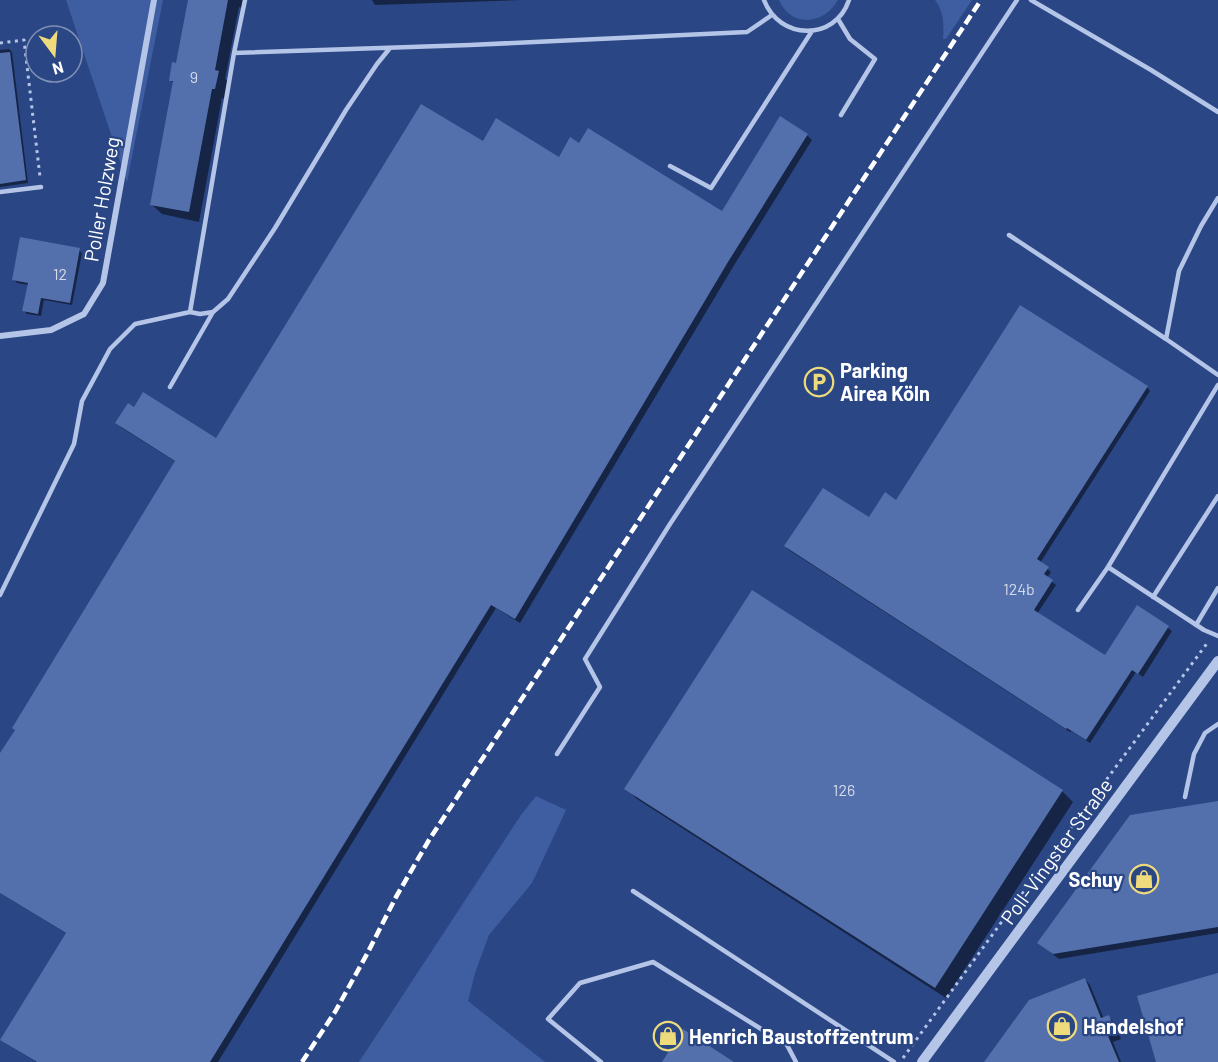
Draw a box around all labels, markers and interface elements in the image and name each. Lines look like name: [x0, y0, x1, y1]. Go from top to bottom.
north arrow: [24, 24, 84, 84]
text: N: [51, 58, 66, 79]
house number: 9: [190, 67, 198, 86]
street label: Poller Holzweg: [78, 135, 124, 263]
house number: 12: [53, 264, 67, 283]
place label: Parking Airea Köln: [840, 358, 930, 405]
parking icon: Parking Airea Köln: [803, 366, 835, 398]
house number: 124b: [1003, 579, 1035, 598]
street label: Poll-Vingster Straße: [995, 773, 1117, 929]
house number: 126: [833, 780, 855, 799]
shop icon: Schuy: [1128, 863, 1160, 895]
place label: Schuy: [1068, 867, 1123, 891]
shop icon: Handelshof: [1046, 1010, 1078, 1042]
place label: Handelshof: [1083, 1014, 1184, 1038]
shop icon: Henrich Baustoffzentrum: [652, 1020, 684, 1052]
place label: Henrich Baustoffzentrum: [689, 1024, 913, 1048]

